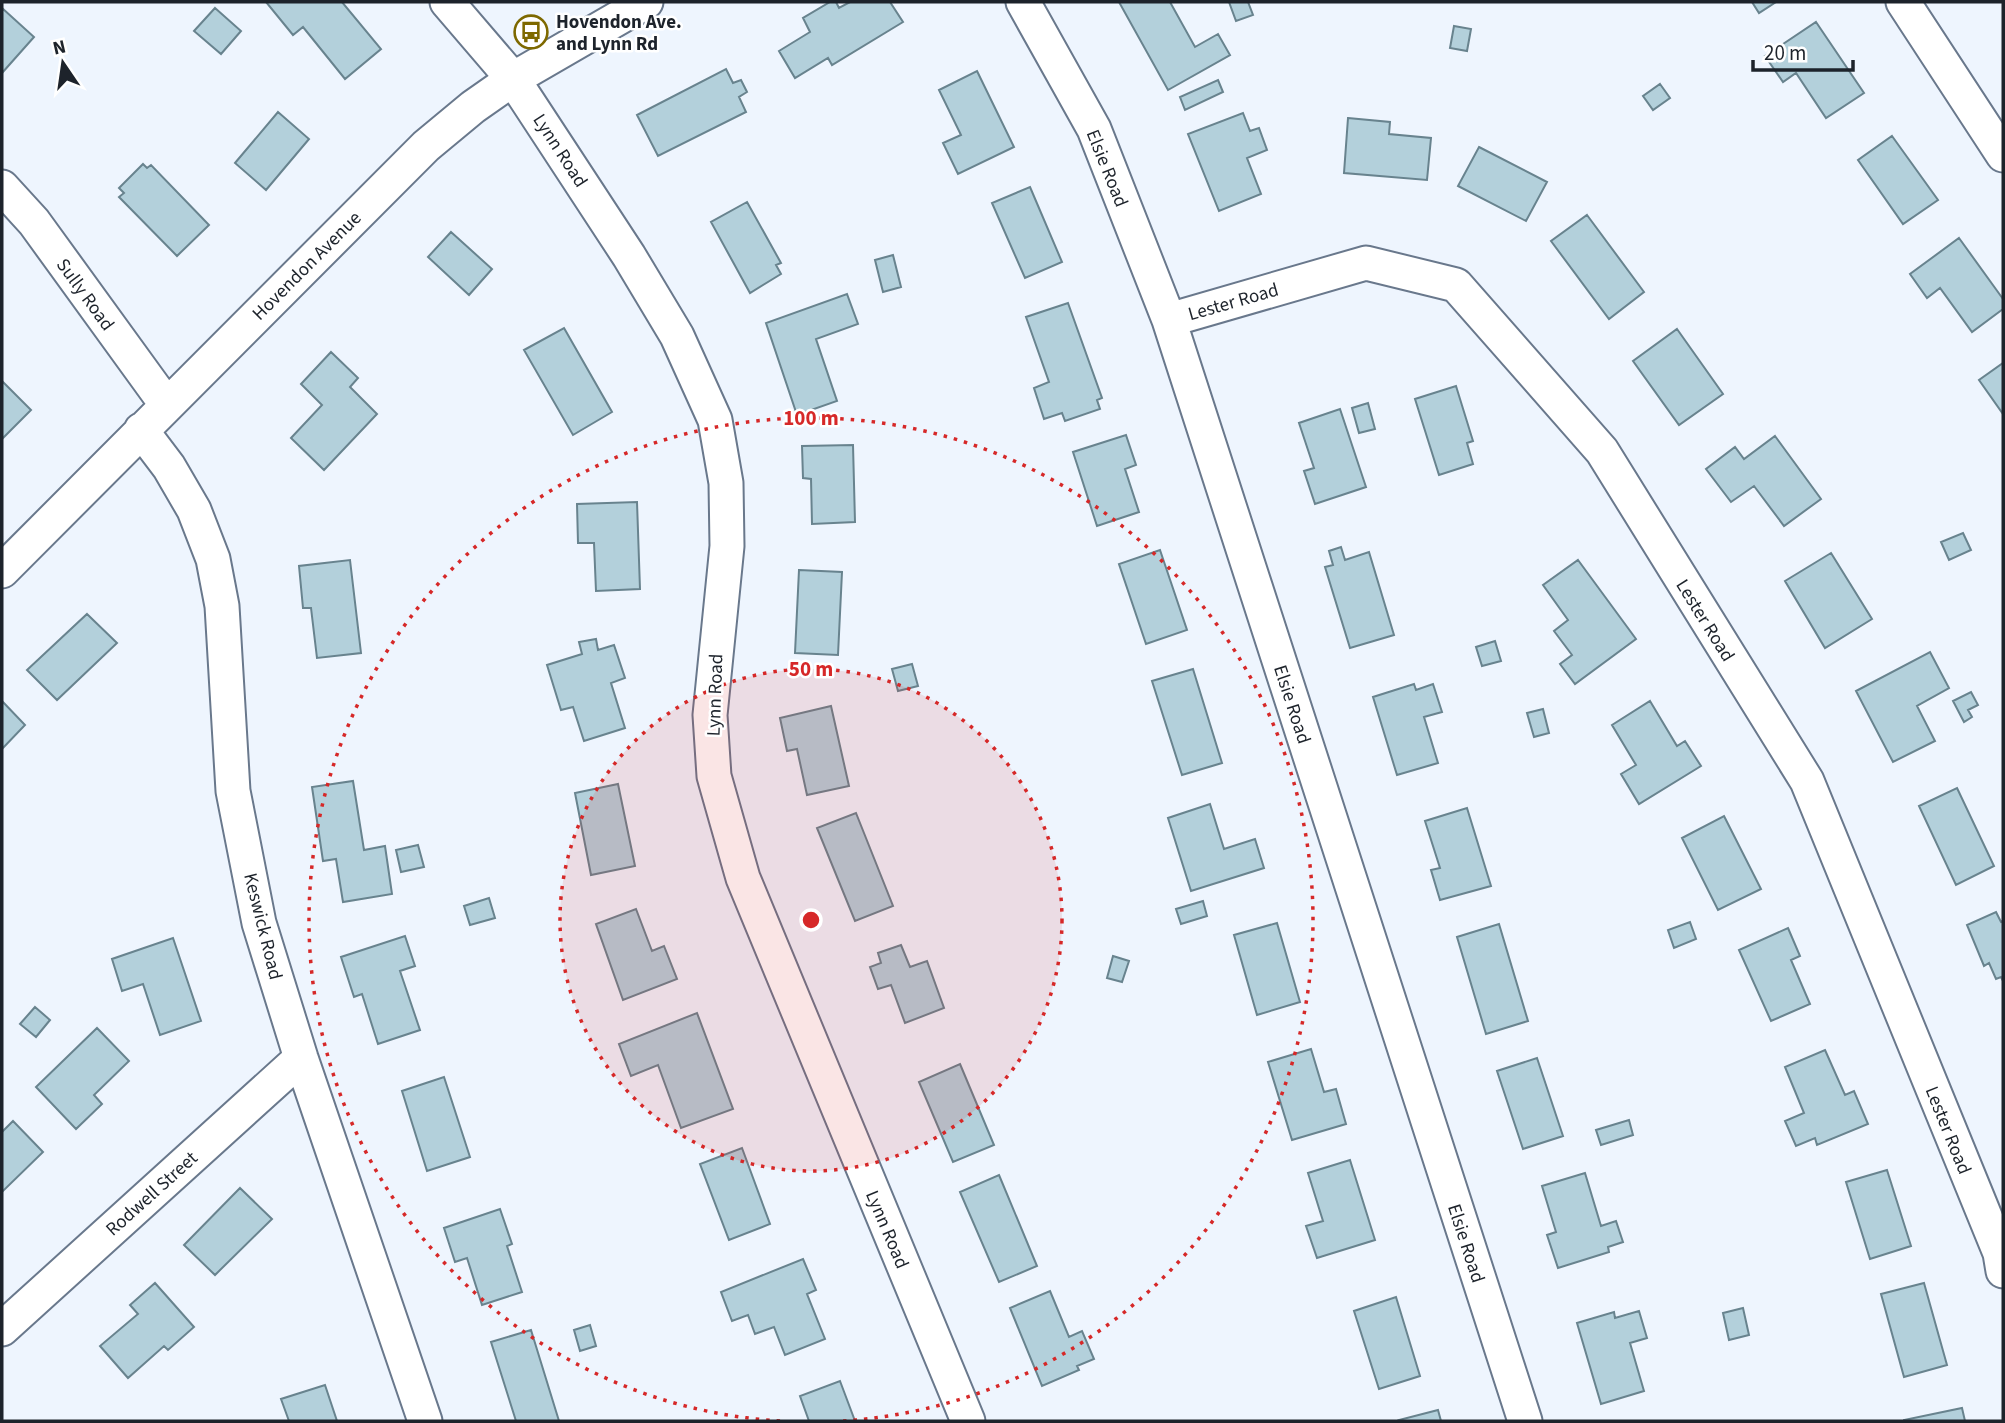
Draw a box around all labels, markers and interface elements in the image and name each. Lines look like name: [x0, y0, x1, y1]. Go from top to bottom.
place label: Hovendon Ave. and Lynn Rd: [556, 9, 682, 58]
bus stop icon: Hovendon Ave. and Lynn Rd: [512, 13, 550, 51]
north arrow: [28, 28, 98, 98]
scale bar: [1753, 28, 1853, 72]
text: N: [50, 33, 69, 62]
text: 20 m: [1764, 38, 1806, 68]
street label: Lynn Road: [526, 109, 594, 193]
street label: Elsie Road: [1079, 126, 1134, 211]
street label: Hovendon Avenue: [246, 205, 368, 327]
street label: Sully Road: [49, 253, 120, 337]
street label: Lester Road: [1185, 277, 1282, 328]
text: 100 m: [783, 403, 839, 433]
street label: Lester Road: [1669, 574, 1741, 667]
street label: Lynn Road: [701, 653, 730, 737]
text: 50 m: [789, 654, 833, 684]
street label: Elsie Road: [1266, 662, 1317, 747]
street label: Keswick Road: [236, 870, 289, 983]
centre of rings: [799, 908, 823, 932]
street label: Lester Road: [1918, 1082, 1978, 1179]
street label: Rodwell Street: [100, 1145, 204, 1243]
street label: Lynn Road: [858, 1186, 915, 1273]
street label: Elsie Road: [1440, 1201, 1491, 1286]

